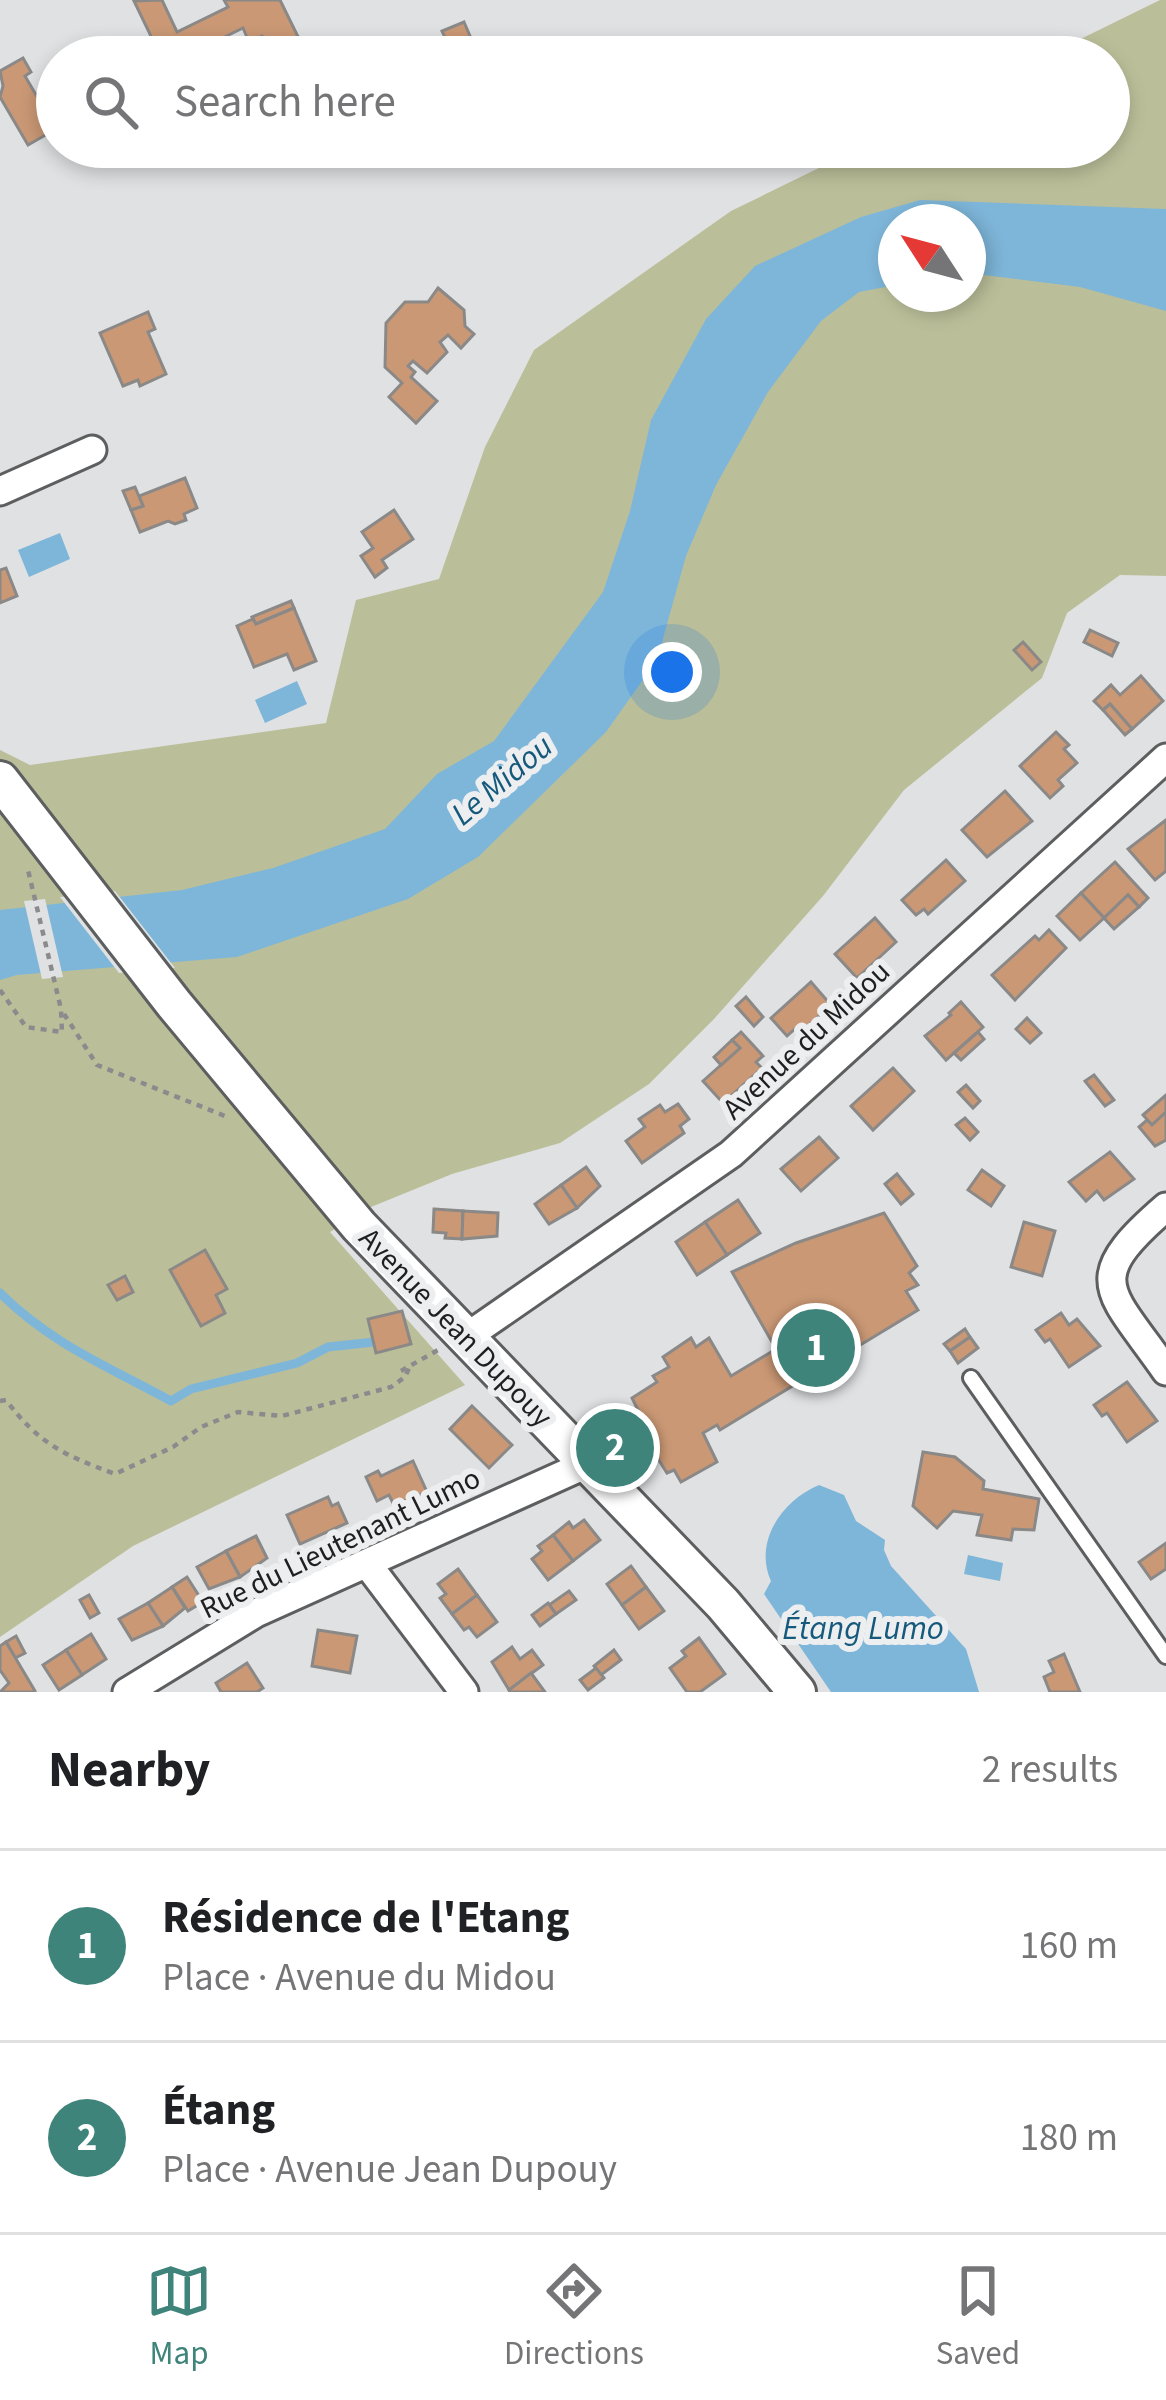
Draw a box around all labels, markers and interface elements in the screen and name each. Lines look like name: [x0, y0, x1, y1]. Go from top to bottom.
search box: [36, 36, 1130, 168]
icon: search: [78, 69, 144, 135]
text: Search here: [174, 70, 396, 134]
north arrow: [878, 204, 986, 312]
your location: [642, 642, 702, 702]
water label: Le Midou: [441, 724, 563, 837]
street label: Avenue du Midou: [713, 951, 900, 1130]
street label: Avenue Jean Dupouy: [349, 1218, 562, 1437]
pin: 1: [777, 1303, 855, 1393]
pin: 2: [576, 1403, 654, 1493]
street label: Rue du Lieutenant Lumo: [193, 1457, 488, 1630]
water label: Étang Lumo: [782, 1605, 944, 1652]
text: Nearby: [48, 1734, 210, 1806]
text: 2 results: [982, 1742, 1118, 1798]
text: Résidence de l'Etang: [162, 1886, 569, 1950]
text: 1: [77, 1918, 97, 1974]
text: 160 m: [1020, 1918, 1118, 1974]
text: Place · Avenue du Midou: [162, 1950, 556, 2006]
text: Étang: [162, 2078, 275, 2142]
text: 2: [77, 2110, 97, 2166]
text: 180 m: [1020, 2110, 1118, 2166]
text: Place · Avenue Jean Dupouy: [162, 2142, 617, 2198]
tab: Map: [146, 2258, 212, 2377]
tab: Directions: [504, 2258, 644, 2377]
tab: Saved: [936, 2258, 1020, 2377]

